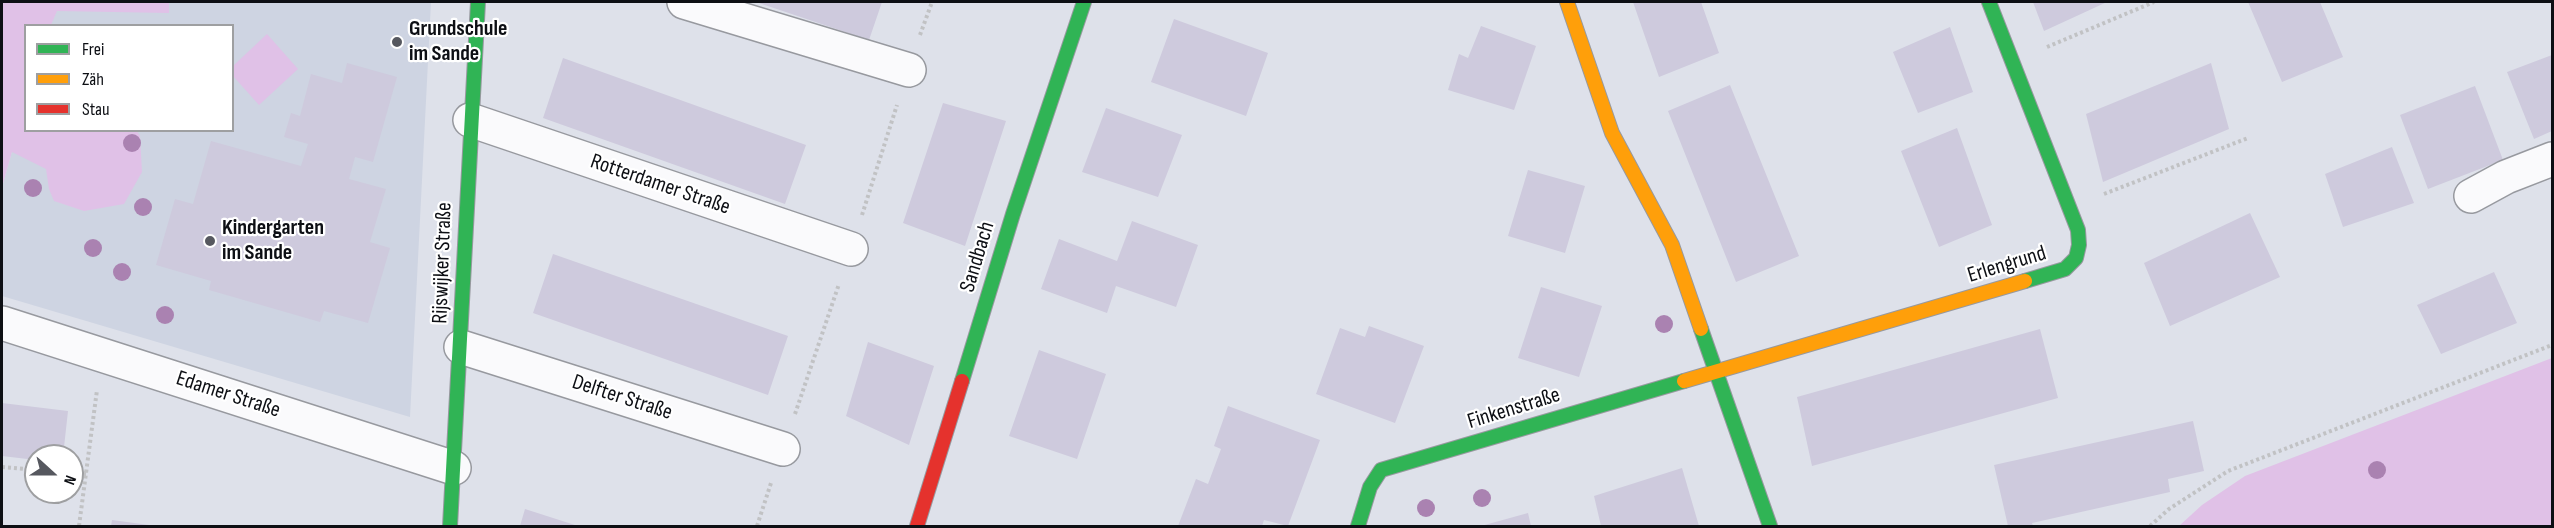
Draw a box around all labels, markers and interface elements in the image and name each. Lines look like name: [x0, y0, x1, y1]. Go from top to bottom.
place label: Grundschule im Sande: [409, 16, 507, 68]
legend: [24, 24, 234, 132]
marker: Grundschule im Sande: [390, 35, 404, 49]
text: Frei: [82, 39, 104, 60]
text: Zäh: [82, 69, 104, 90]
text: Stau: [82, 99, 110, 120]
street label: Rotterdamer Straße: [587, 149, 733, 221]
street label: Rijswijker Straße: [428, 202, 458, 324]
place label: Kindergarten im Sande: [222, 215, 324, 266]
street label: Sandbach: [955, 219, 1001, 295]
marker: Kindergarten im Sande: [203, 234, 217, 248]
street label: Erlengrund: [1965, 241, 2049, 289]
street label: Edamer Straße: [173, 366, 283, 424]
street label: Delfter Straße: [569, 369, 675, 427]
street label: Finkenstraße: [1464, 382, 1564, 436]
north arrow: [24, 444, 84, 504]
text: N: [59, 473, 80, 487]

